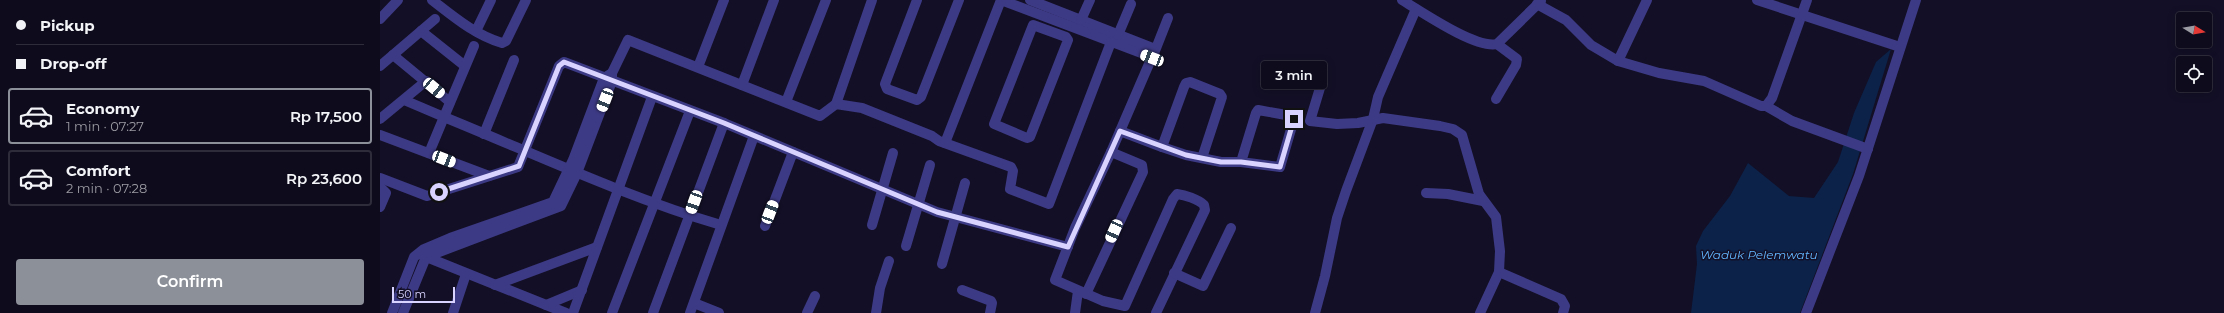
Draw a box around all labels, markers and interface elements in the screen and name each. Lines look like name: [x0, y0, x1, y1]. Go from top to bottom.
north arrow: [2176, 12, 2212, 48]
map controls: [2176, 12, 2212, 92]
text: Pickup: [40, 16, 95, 35]
car: [1139, 48, 1165, 68]
text: Drop-off: [40, 54, 107, 73]
button: locate: [2176, 56, 2212, 92]
callout: 3 min: [1261, 61, 1327, 89]
text: 3 min: [1275, 67, 1313, 83]
car: [421, 76, 447, 100]
car: [595, 87, 615, 113]
icon: car: [18, 98, 54, 134]
text: Economy: [66, 99, 139, 118]
text: Rp 17,500: [290, 107, 362, 126]
route end: [1285, 110, 1303, 128]
text: 1 min · 07:27: [66, 118, 144, 134]
car: [431, 149, 457, 169]
icon: car: [18, 160, 54, 196]
text: Comfort: [66, 161, 131, 180]
text: Rp 23,600: [286, 169, 362, 188]
text: 2 min · 07:28: [66, 180, 147, 196]
route start: [430, 183, 448, 201]
car: [684, 189, 704, 215]
car: [760, 199, 780, 225]
car: [1104, 218, 1124, 244]
water label: Waduk Pelemwatu: [1700, 247, 1818, 262]
button: Confirm: [16, 259, 364, 305]
scale bar: [392, 285, 455, 304]
text: 50 m: [398, 287, 426, 301]

